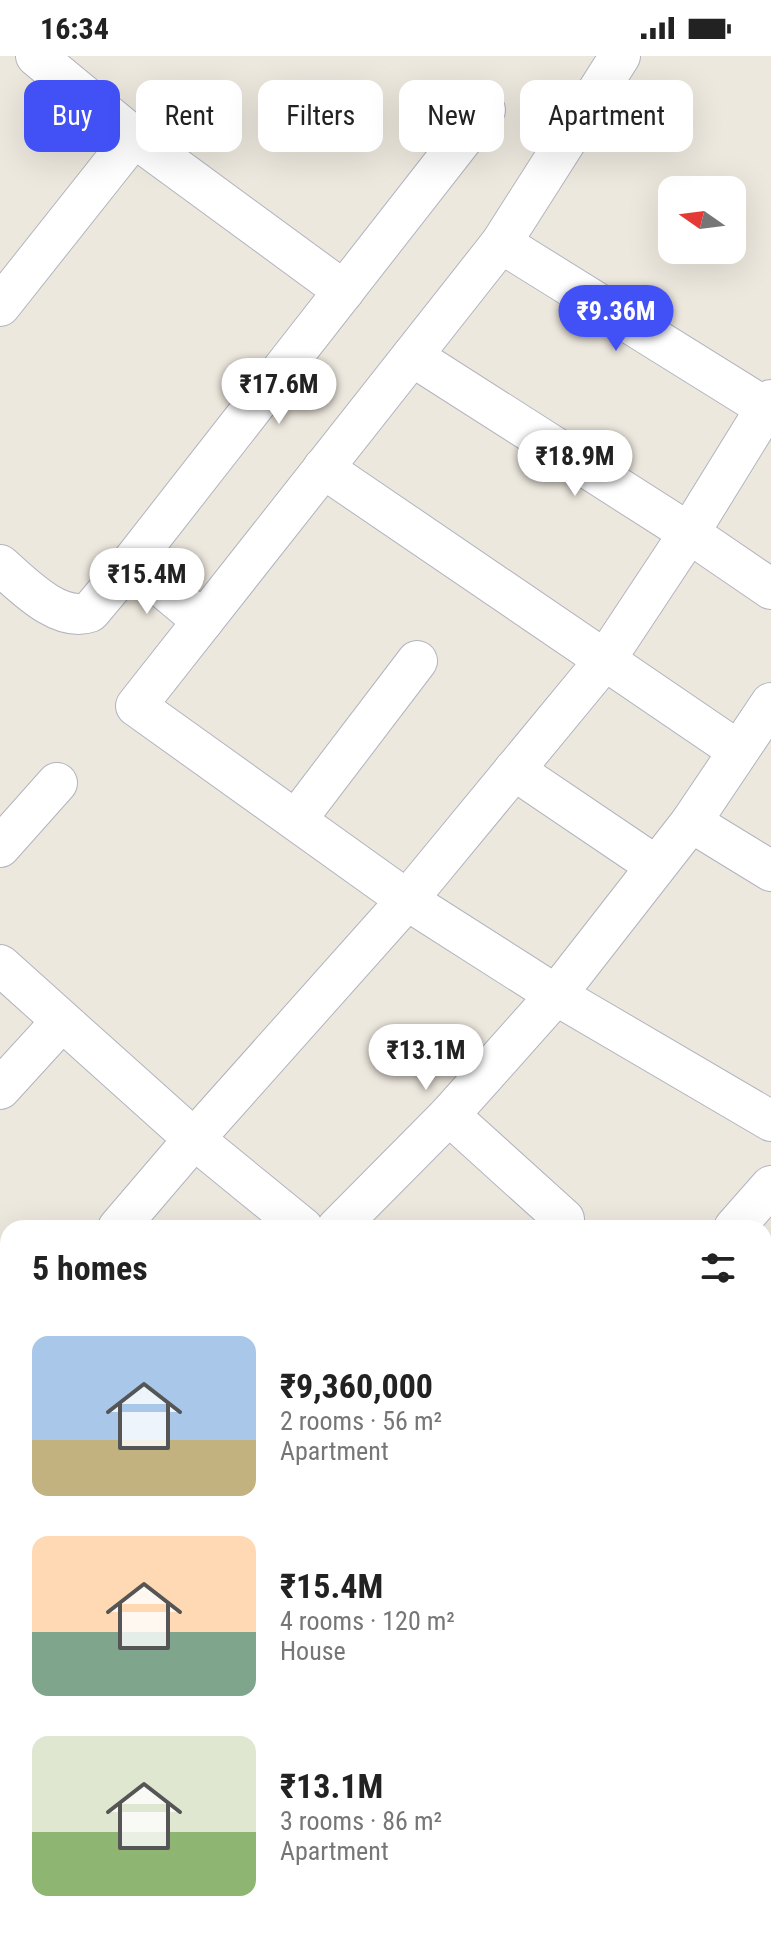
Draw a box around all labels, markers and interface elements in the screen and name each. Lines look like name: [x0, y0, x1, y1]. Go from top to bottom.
text: 16:34: [40, 11, 109, 46]
chip: Buy: [24, 80, 120, 152]
chip: Rent: [136, 80, 242, 152]
chip: Filters: [258, 80, 383, 152]
chip: New: [399, 80, 504, 152]
chip: Apartment: [520, 80, 693, 152]
north arrow: [658, 176, 746, 264]
map controls: [658, 176, 746, 264]
pin: ₹9.36M: [551, 285, 681, 353]
text: ₹9.36M: [577, 296, 656, 326]
pin: ₹17.6M: [214, 358, 344, 426]
text: ₹17.6M: [240, 369, 319, 399]
pin: ₹18.9M: [510, 430, 640, 498]
text: ₹18.9M: [536, 441, 615, 471]
pin: ₹15.4M: [82, 548, 212, 616]
text: ₹15.4M: [108, 559, 187, 589]
pin: ₹13.1M: [361, 1024, 491, 1092]
text: ₹13.1M: [387, 1035, 466, 1065]
icon: filters: [696, 1246, 740, 1290]
text: 5 homes: [32, 1248, 148, 1288]
text: ₹9,360,000: [280, 1366, 433, 1406]
icon: home: [96, 1368, 192, 1464]
text: 2 rooms · 56 m²: [280, 1406, 442, 1436]
text: Apartment: [280, 1436, 389, 1466]
text: ₹15.4M: [280, 1566, 383, 1606]
icon: home: [96, 1568, 192, 1664]
text: 4 rooms · 120 m²: [280, 1606, 455, 1636]
text: House: [280, 1636, 346, 1666]
text: ₹13.1M: [280, 1766, 383, 1806]
icon: home: [96, 1768, 192, 1864]
text: 3 rooms · 86 m²: [280, 1806, 442, 1836]
text: Apartment: [280, 1836, 389, 1866]

